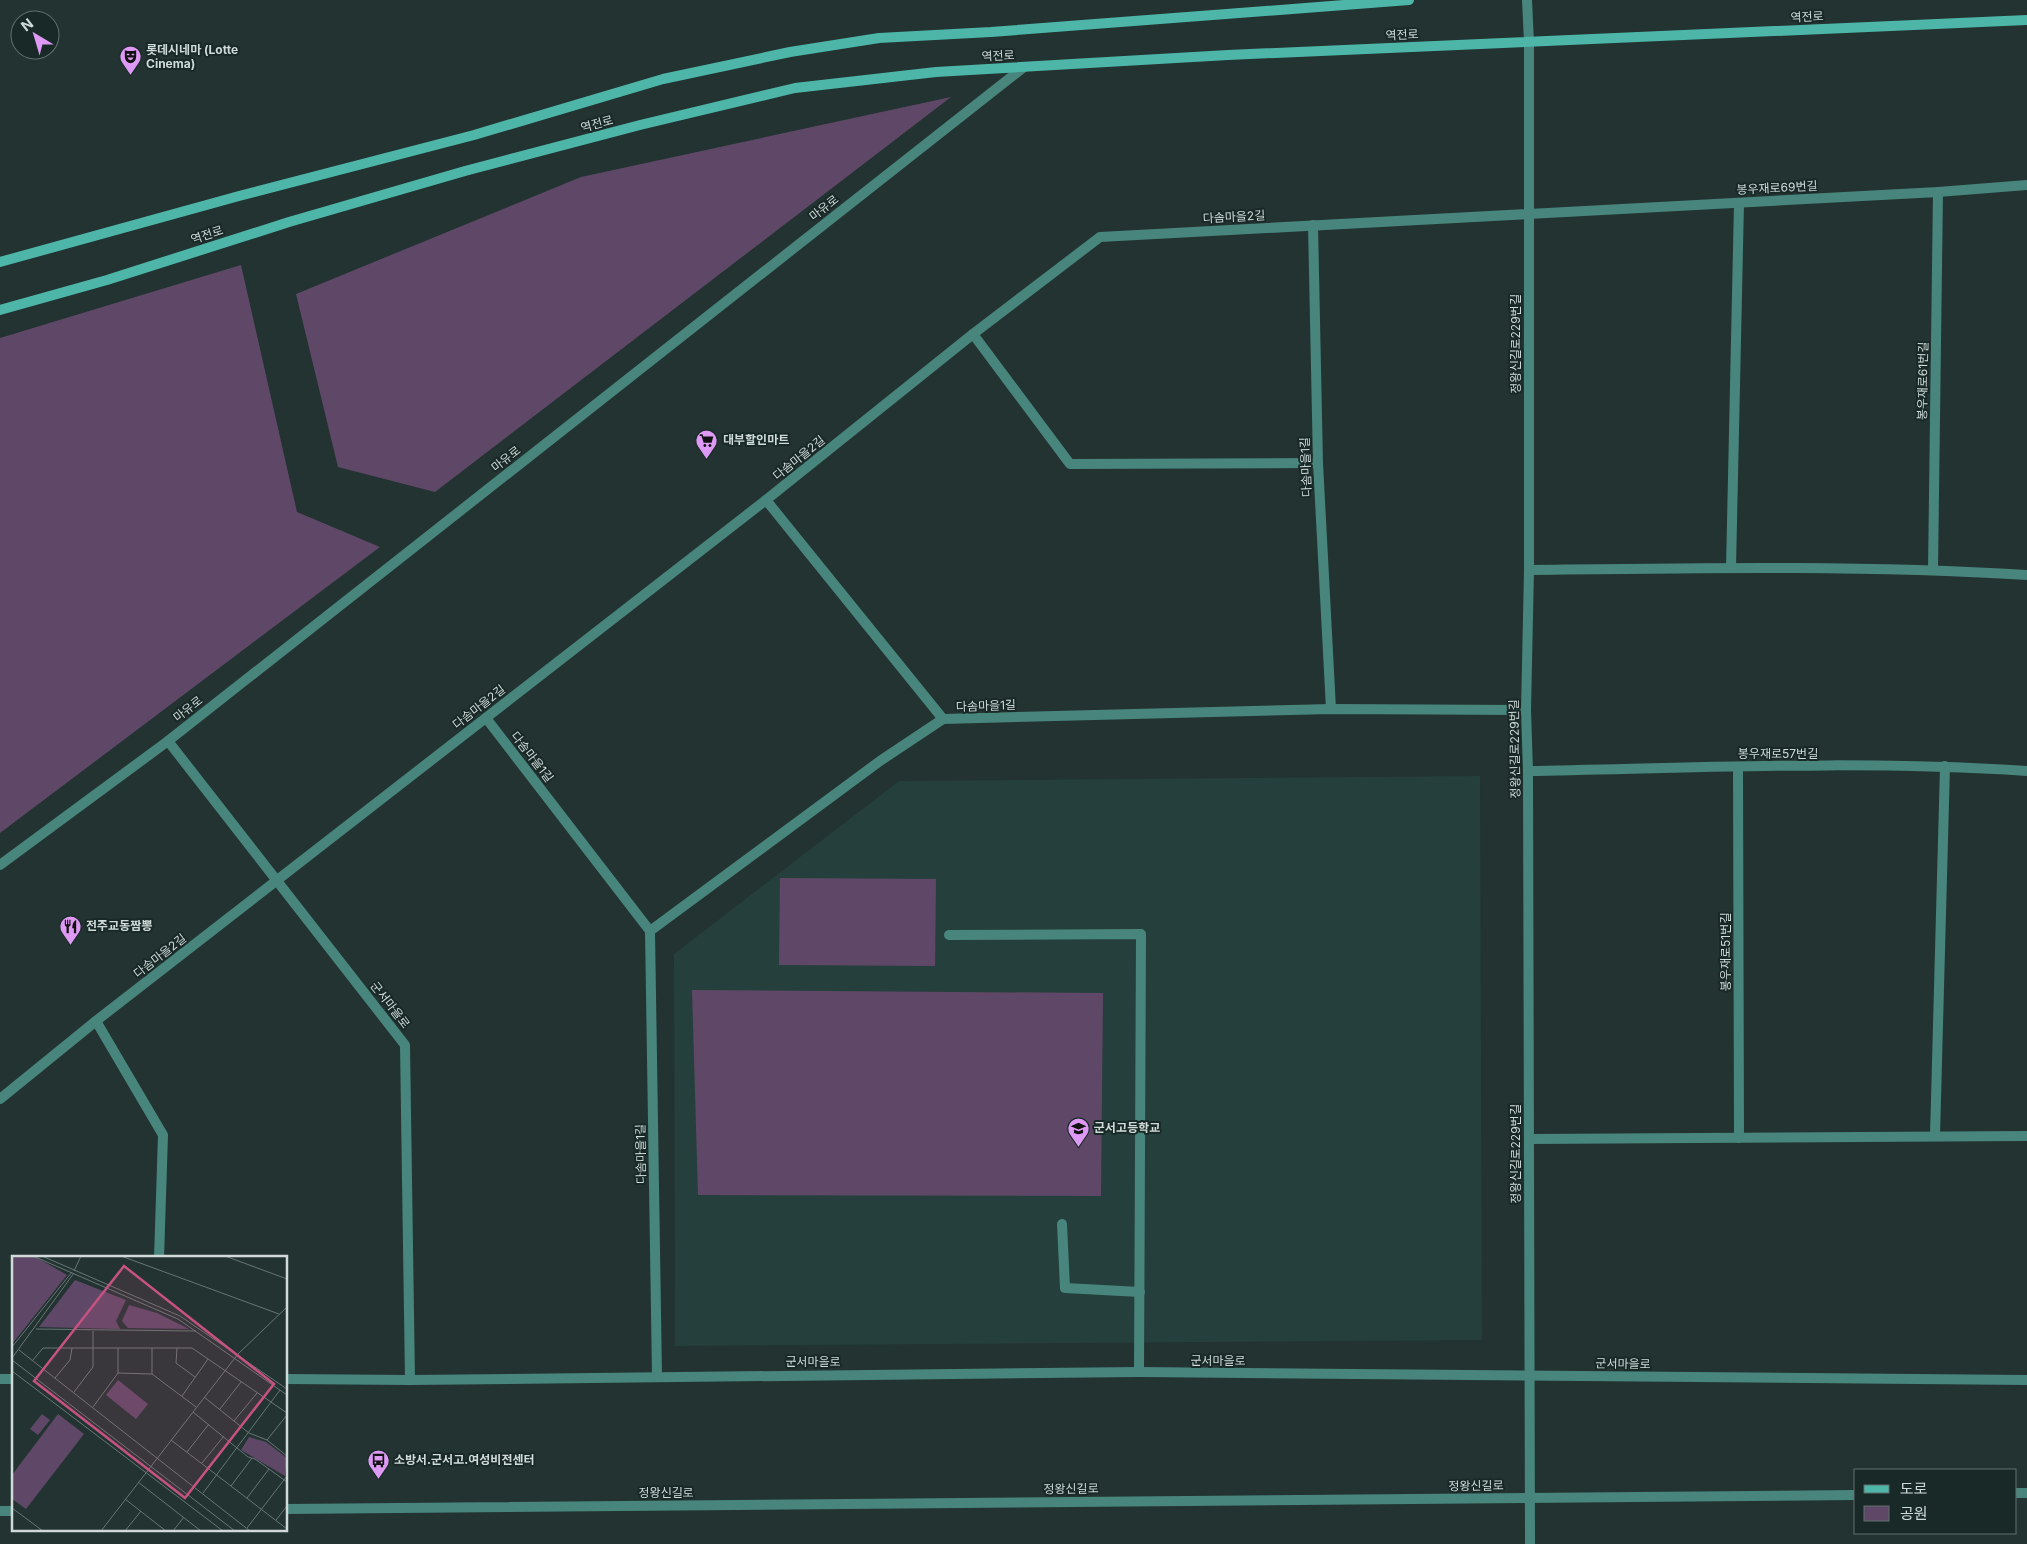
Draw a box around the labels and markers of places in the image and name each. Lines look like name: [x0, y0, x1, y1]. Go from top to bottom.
place label: 롯데시네마 (Lotte Cinema): [146, 42, 238, 71]
theatre icon: 롯데시네마 (Lotte Cinema): [118, 45, 142, 76]
supermarket icon: 대부할인마트: [695, 428, 719, 459]
place label: 대부할인마트: [723, 432, 789, 447]
restaurant icon: 전주교동짬뽕: [58, 914, 82, 945]
place label: 전주교동짬뽕: [86, 918, 152, 933]
school or university icon: 군서고등학교: [1066, 1116, 1090, 1147]
place label: 군서고등학교: [1094, 1120, 1160, 1135]
bus stop icon: 소방서.군서고.여성비전센터: [366, 1448, 390, 1479]
place label: 소방서.군서고.여성비전센터: [394, 1452, 535, 1467]

